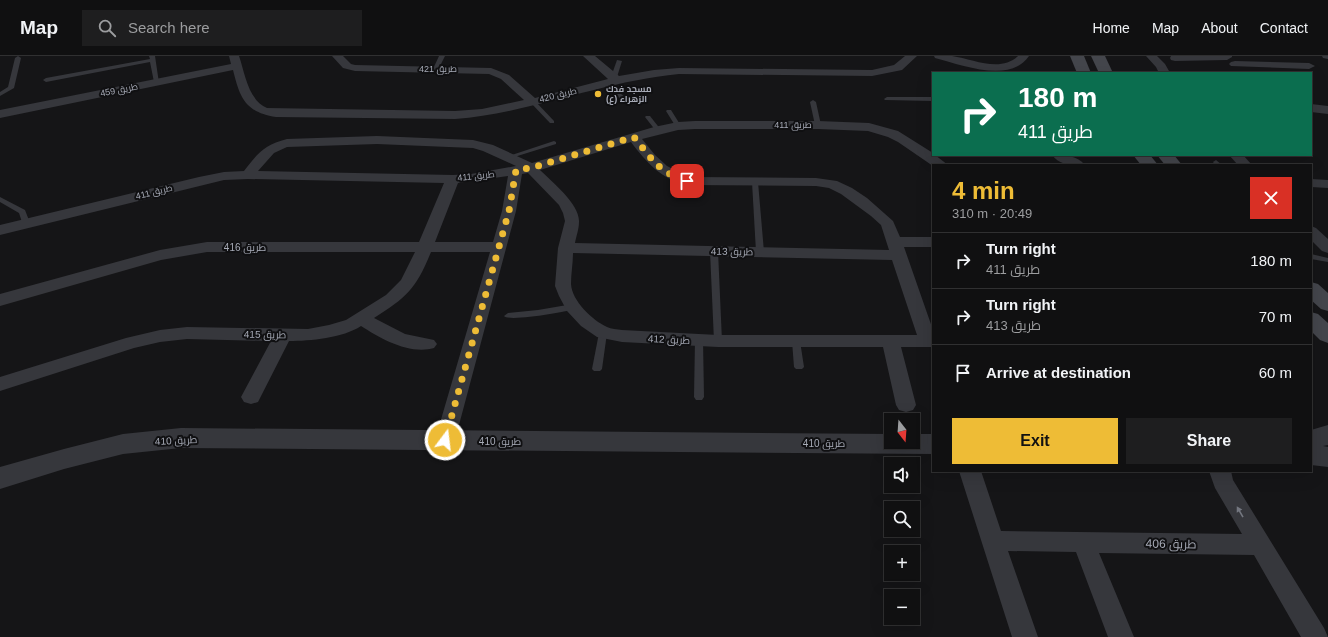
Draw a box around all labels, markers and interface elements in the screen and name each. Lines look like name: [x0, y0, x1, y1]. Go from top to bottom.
search box: [82, 10, 362, 46]
text: Map: [20, 17, 58, 38]
icon: search: [96, 17, 118, 39]
text: Search here: [128, 19, 210, 36]
text: Home: [1093, 20, 1130, 36]
text: Map: [1152, 20, 1179, 36]
text: About: [1201, 20, 1238, 36]
text: Contact: [1260, 20, 1308, 36]
street label: طريق 421: [419, 64, 457, 75]
street label: طريق 459: [99, 81, 139, 100]
text: 180 m: [1018, 82, 1097, 113]
place label: مسجد فدك الزهراء (ع): [606, 84, 652, 106]
street label: طريق 420: [538, 85, 578, 105]
icon: right: [952, 88, 1004, 140]
marker: مسجد فدك الزهراء (ع): [593, 89, 603, 99]
street label: طريق 411: [774, 120, 812, 131]
text: طريق 411: [1018, 122, 1093, 142]
pin: [670, 164, 704, 198]
street label: طريق 411: [457, 169, 496, 184]
icon: arrive: [676, 170, 698, 192]
text: 4 min: [952, 177, 1015, 204]
button: close: [1250, 177, 1292, 219]
street label: طريق 411: [135, 183, 174, 202]
text: 310 m · 20:49: [952, 206, 1032, 221]
text: Turn right: [986, 240, 1056, 257]
street label: طريق 416: [224, 242, 266, 254]
street label: طريق 413: [711, 246, 753, 258]
icon: right: [952, 250, 974, 272]
text: 180 m: [1250, 252, 1292, 269]
text: طريق 411: [986, 262, 1040, 277]
text: Turn right: [986, 296, 1056, 313]
icon: right: [952, 306, 974, 328]
text: 70 m: [1259, 308, 1292, 325]
text: طريق 413: [986, 318, 1041, 333]
street label: طريق 415: [244, 329, 286, 341]
street label: طريق 412: [647, 333, 690, 347]
icon: arrive: [952, 362, 974, 384]
text: Arrive at destination: [986, 364, 1131, 381]
text: 60 m: [1259, 364, 1292, 381]
north arrow: [884, 413, 920, 449]
map controls: [884, 413, 920, 625]
button: Exit: [952, 418, 1118, 464]
button: Share: [1126, 418, 1292, 464]
position arrow: [424, 419, 466, 461]
street label: طريق 410: [155, 434, 198, 448]
street label: طريق 410: [479, 436, 521, 448]
street label: طريق 410: [803, 438, 845, 450]
button: sound: [884, 457, 920, 493]
button: search: [884, 501, 920, 537]
one-way arrow: [1237, 506, 1244, 517]
street label: طريق 406: [1145, 537, 1197, 551]
button: +: [884, 545, 920, 581]
button: −: [884, 589, 920, 625]

